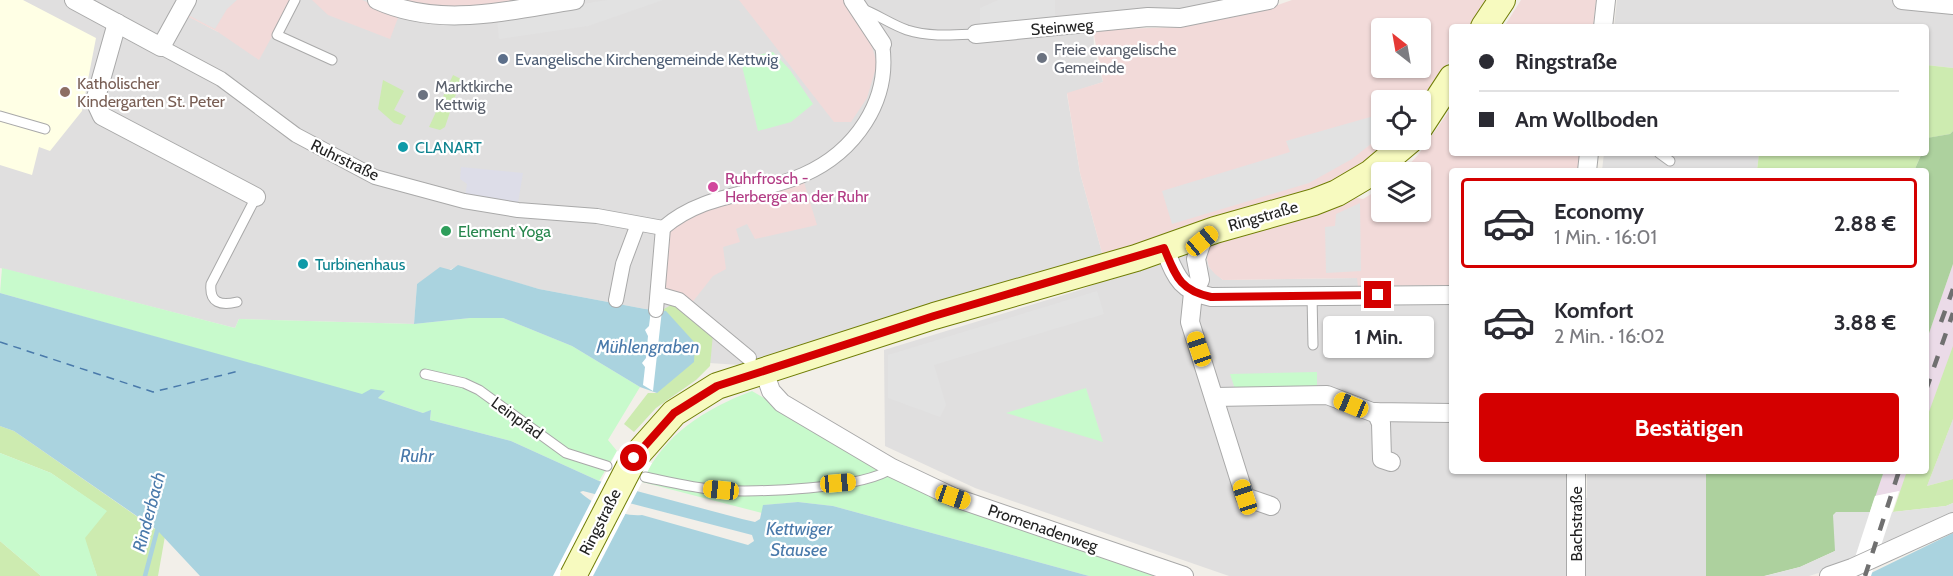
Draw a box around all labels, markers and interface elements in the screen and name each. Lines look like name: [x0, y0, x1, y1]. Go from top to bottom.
street label: Steinweg: [1030, 15, 1095, 39]
north arrow: [1371, 18, 1431, 78]
map controls: [1371, 18, 1431, 222]
place label: Freie evangelische Gemeinde: [1054, 40, 1176, 77]
text: Ringstraße: [1515, 48, 1617, 75]
place label: Evangelische Kirchengemeinde Kettwig: [515, 50, 779, 69]
marker: Freie evangelische Gemeinde: [1035, 51, 1049, 65]
marker: Evangelische Kirchengemeinde Kettwig: [496, 52, 510, 66]
place label: Katholischer Kindergarten St. Peter: [77, 74, 226, 111]
place label: Marktkirche Kettwig: [435, 77, 513, 114]
marker: Katholischer Kindergarten St. Peter: [58, 85, 72, 99]
marker: Marktkirche Kettwig: [416, 88, 430, 102]
button: locate: [1371, 90, 1431, 150]
text: Am Wollboden: [1515, 106, 1658, 133]
street label: Ruhrstraße: [308, 135, 382, 185]
place label: CLANART: [415, 138, 482, 157]
marker: CLANART: [396, 140, 410, 154]
button: layers: [1371, 162, 1431, 222]
place label: Ruhrfrosch - Herberge an der Ruhr: [725, 169, 870, 206]
marker: Ruhrfrosch - Herberge an der Ruhr: [706, 180, 720, 194]
icon: car: [1482, 196, 1536, 250]
street label: Ringstraße: [1226, 197, 1300, 235]
text: Economy: [1554, 198, 1644, 225]
text: 2.88 €: [1834, 210, 1896, 237]
place label: Element Yoga: [458, 222, 551, 241]
car: [1182, 223, 1222, 259]
marker: Element Yoga: [439, 224, 453, 238]
text: 1 Min. · 16:01: [1554, 225, 1657, 249]
place label: Turbinenhaus: [315, 255, 406, 274]
marker: Turbinenhaus: [296, 257, 310, 271]
route end: [1364, 281, 1391, 308]
icon: car: [1482, 295, 1536, 349]
text: Komfort: [1554, 297, 1633, 324]
text: 3.88 €: [1834, 309, 1896, 336]
callout: 1 Min.: [1322, 316, 1434, 358]
text: 2 Min. · 16:02: [1554, 324, 1665, 348]
text: 1 Min.: [1354, 325, 1403, 349]
car: [1185, 329, 1213, 369]
water label: Mühlengraben: [595, 336, 700, 358]
car: [1331, 390, 1371, 420]
street label: Leinpfad: [488, 393, 546, 443]
button: Bestätigen: [1479, 393, 1899, 462]
route start: [620, 444, 647, 471]
water label: Ruhr: [400, 445, 435, 467]
water label: Rinderbach: [128, 470, 170, 554]
car: [819, 472, 857, 494]
car: [1231, 477, 1259, 517]
car: [702, 479, 740, 501]
car: [933, 483, 973, 511]
street label: Ringstraße: [575, 486, 625, 558]
street label: Bachstraße: [1567, 486, 1586, 562]
street label: Promenadenweg: [985, 500, 1101, 556]
water label: Kettwiger Stausee: [766, 518, 834, 561]

